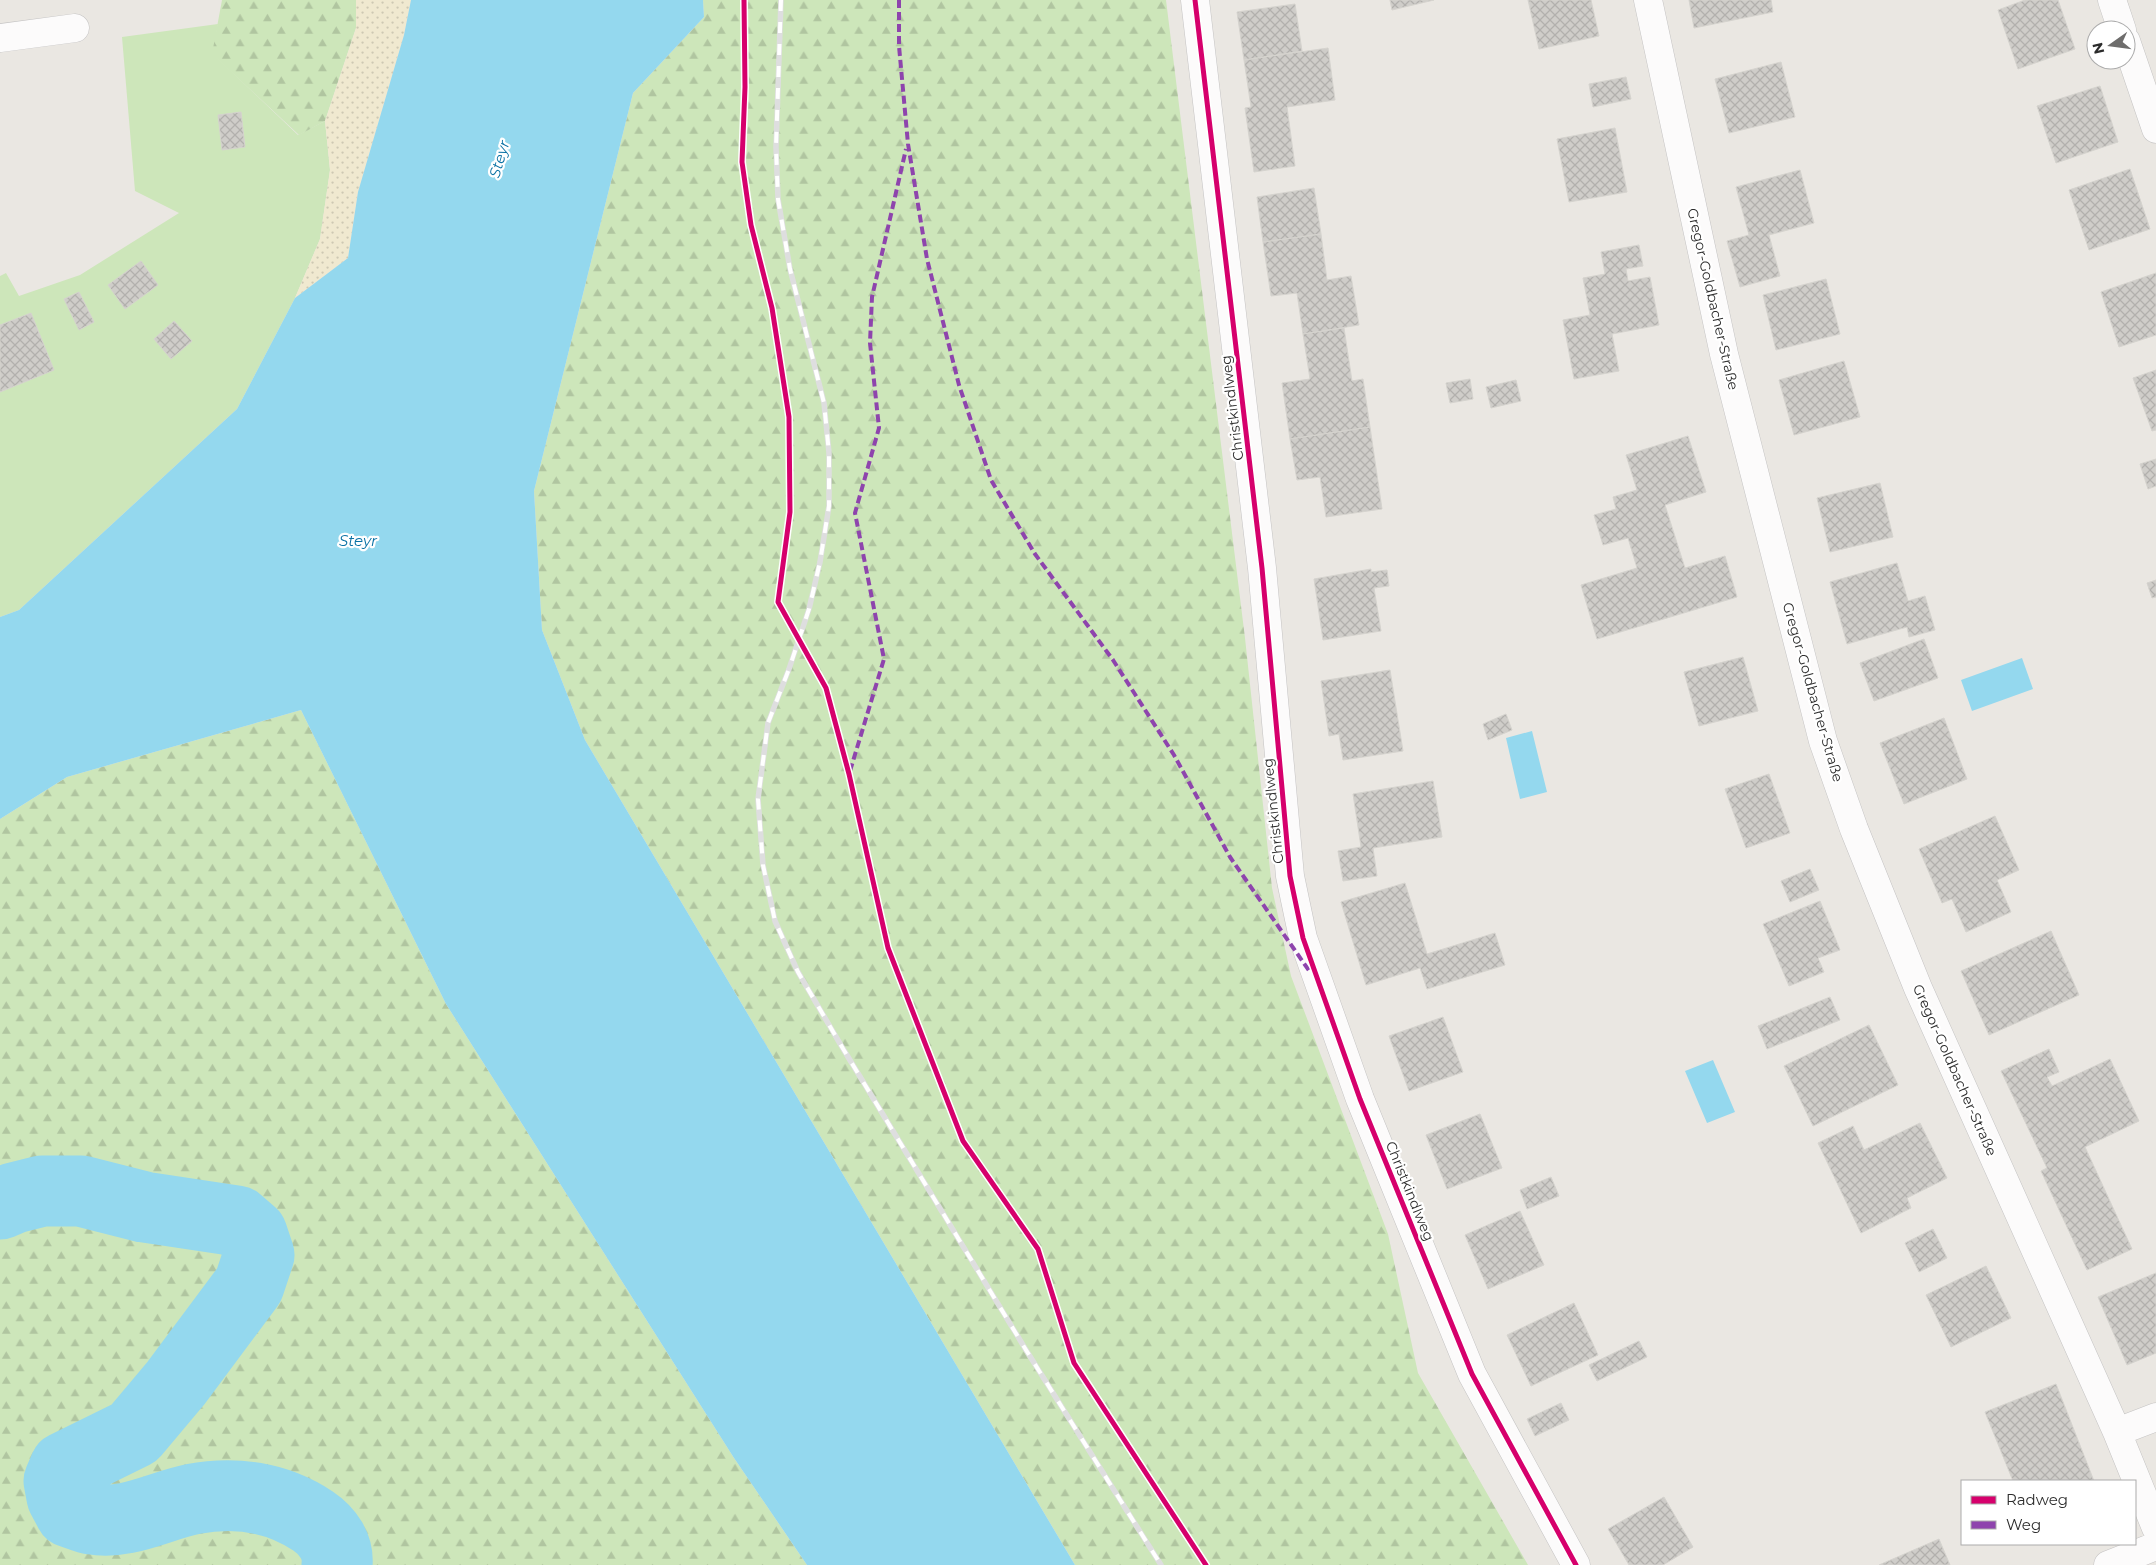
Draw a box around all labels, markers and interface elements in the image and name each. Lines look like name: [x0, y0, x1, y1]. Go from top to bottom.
north arrow: [2086, 20, 2136, 70]
text: N: [2088, 40, 2108, 56]
water label: Steyr: [485, 137, 514, 180]
street label: Gregor-Goldbacher-Straße: [1683, 206, 1743, 392]
street label: Christkindlweg: [1217, 354, 1247, 462]
water label: Steyr: [339, 531, 378, 550]
street label: Gregor-Goldbacher-Straße: [1779, 600, 1847, 784]
street label: Christkindlweg: [1258, 757, 1288, 865]
street label: Gregor-Goldbacher-Straße: [1909, 981, 2001, 1159]
street label: Christkindlweg: [1382, 1138, 1438, 1244]
legend: [1961, 1480, 2136, 1545]
text: Radweg: [2006, 1490, 2068, 1509]
text: Weg: [2006, 1515, 2041, 1534]

